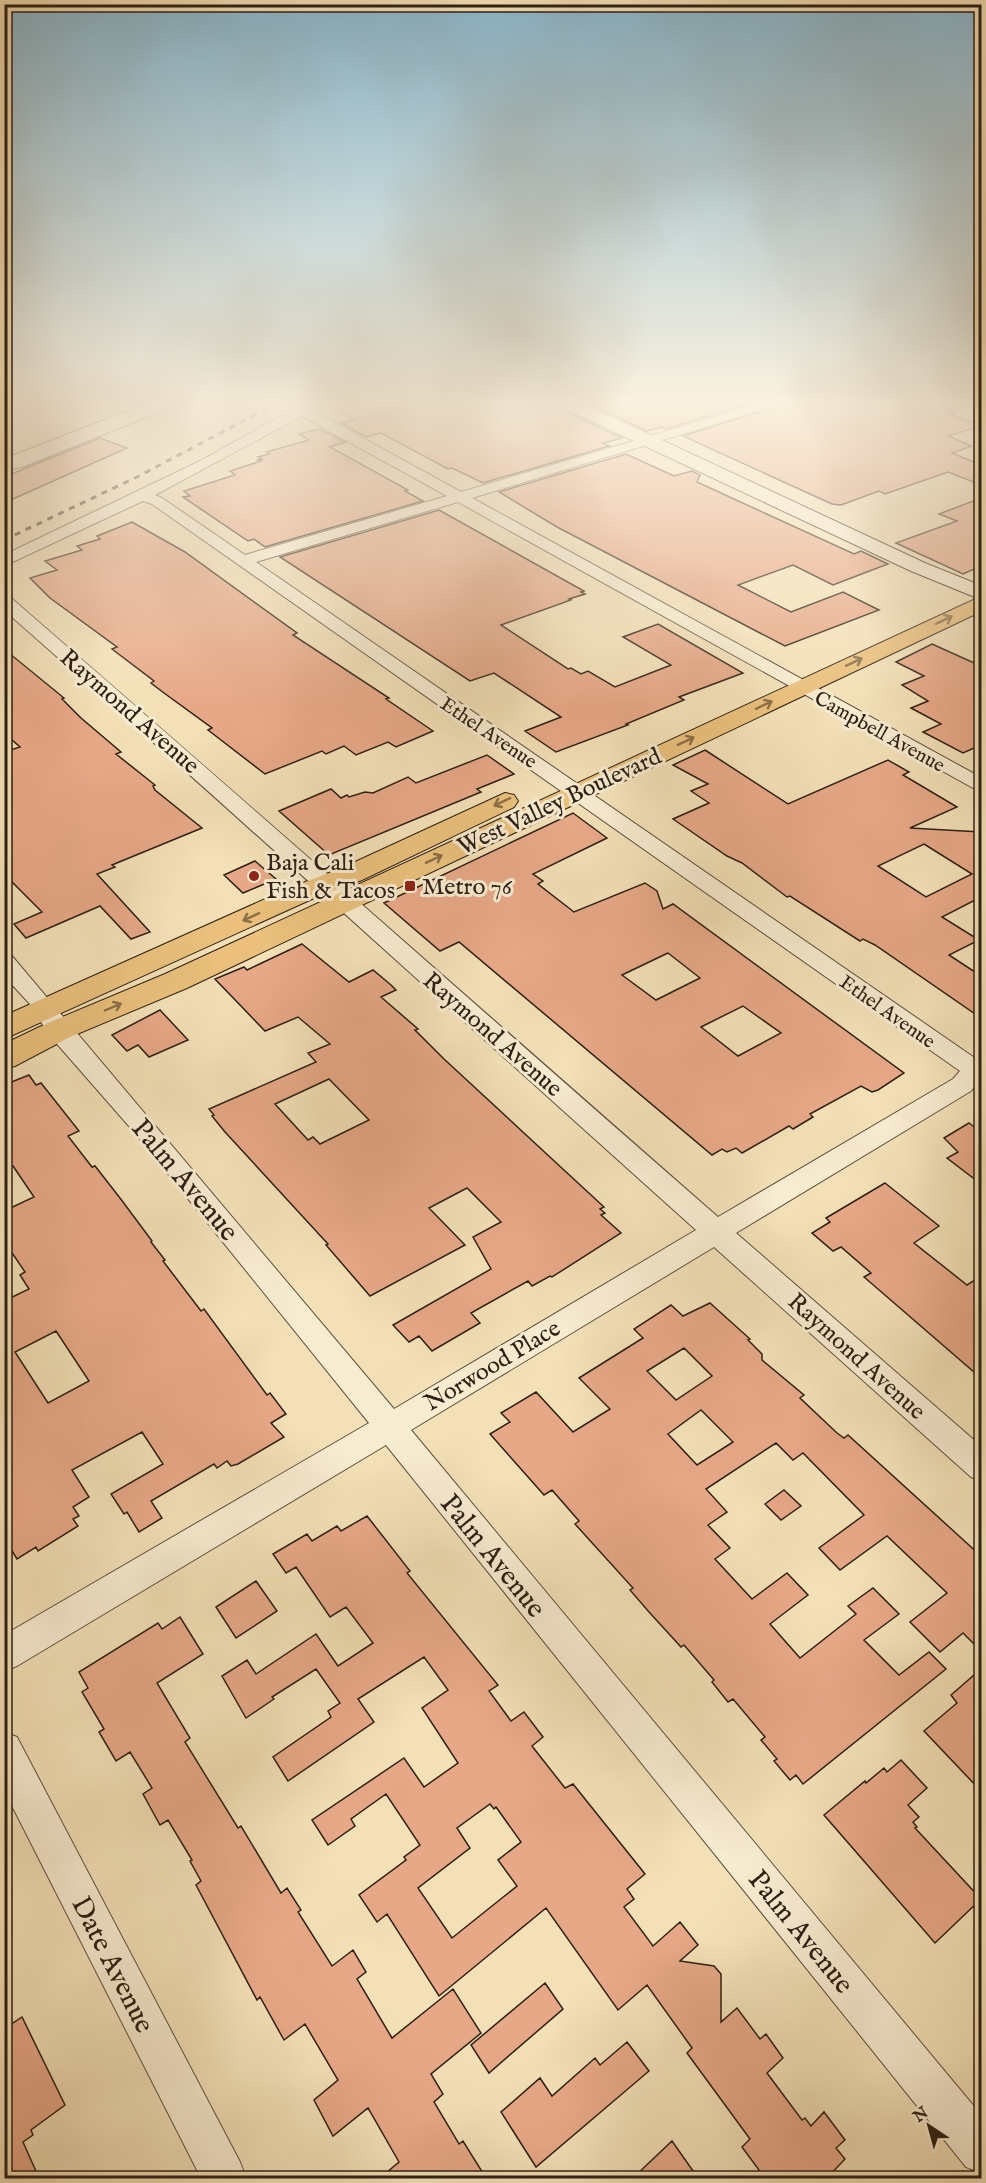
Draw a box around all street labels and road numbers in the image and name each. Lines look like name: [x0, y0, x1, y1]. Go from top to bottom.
street label: Raymond Avenue: [53, 643, 205, 781]
street label: Campbell Avenue: [810, 686, 949, 779]
street label: Ethel Avenue: [435, 692, 541, 775]
street label: West Valley Boulevard: [453, 741, 667, 863]
street label: Raymond Avenue: [416, 966, 568, 1104]
street label: Ethel Avenue: [834, 970, 940, 1054]
street label: Palm Avenue: [123, 1112, 245, 1249]
street label: Raymond Avenue: [780, 1287, 932, 1427]
street label: Norwood Place: [419, 1313, 567, 1419]
street label: Palm Avenue: [432, 1488, 553, 1626]
street label: Palm Avenue: [740, 1864, 861, 2002]
street label: Date Avenue: [62, 1891, 161, 2039]

